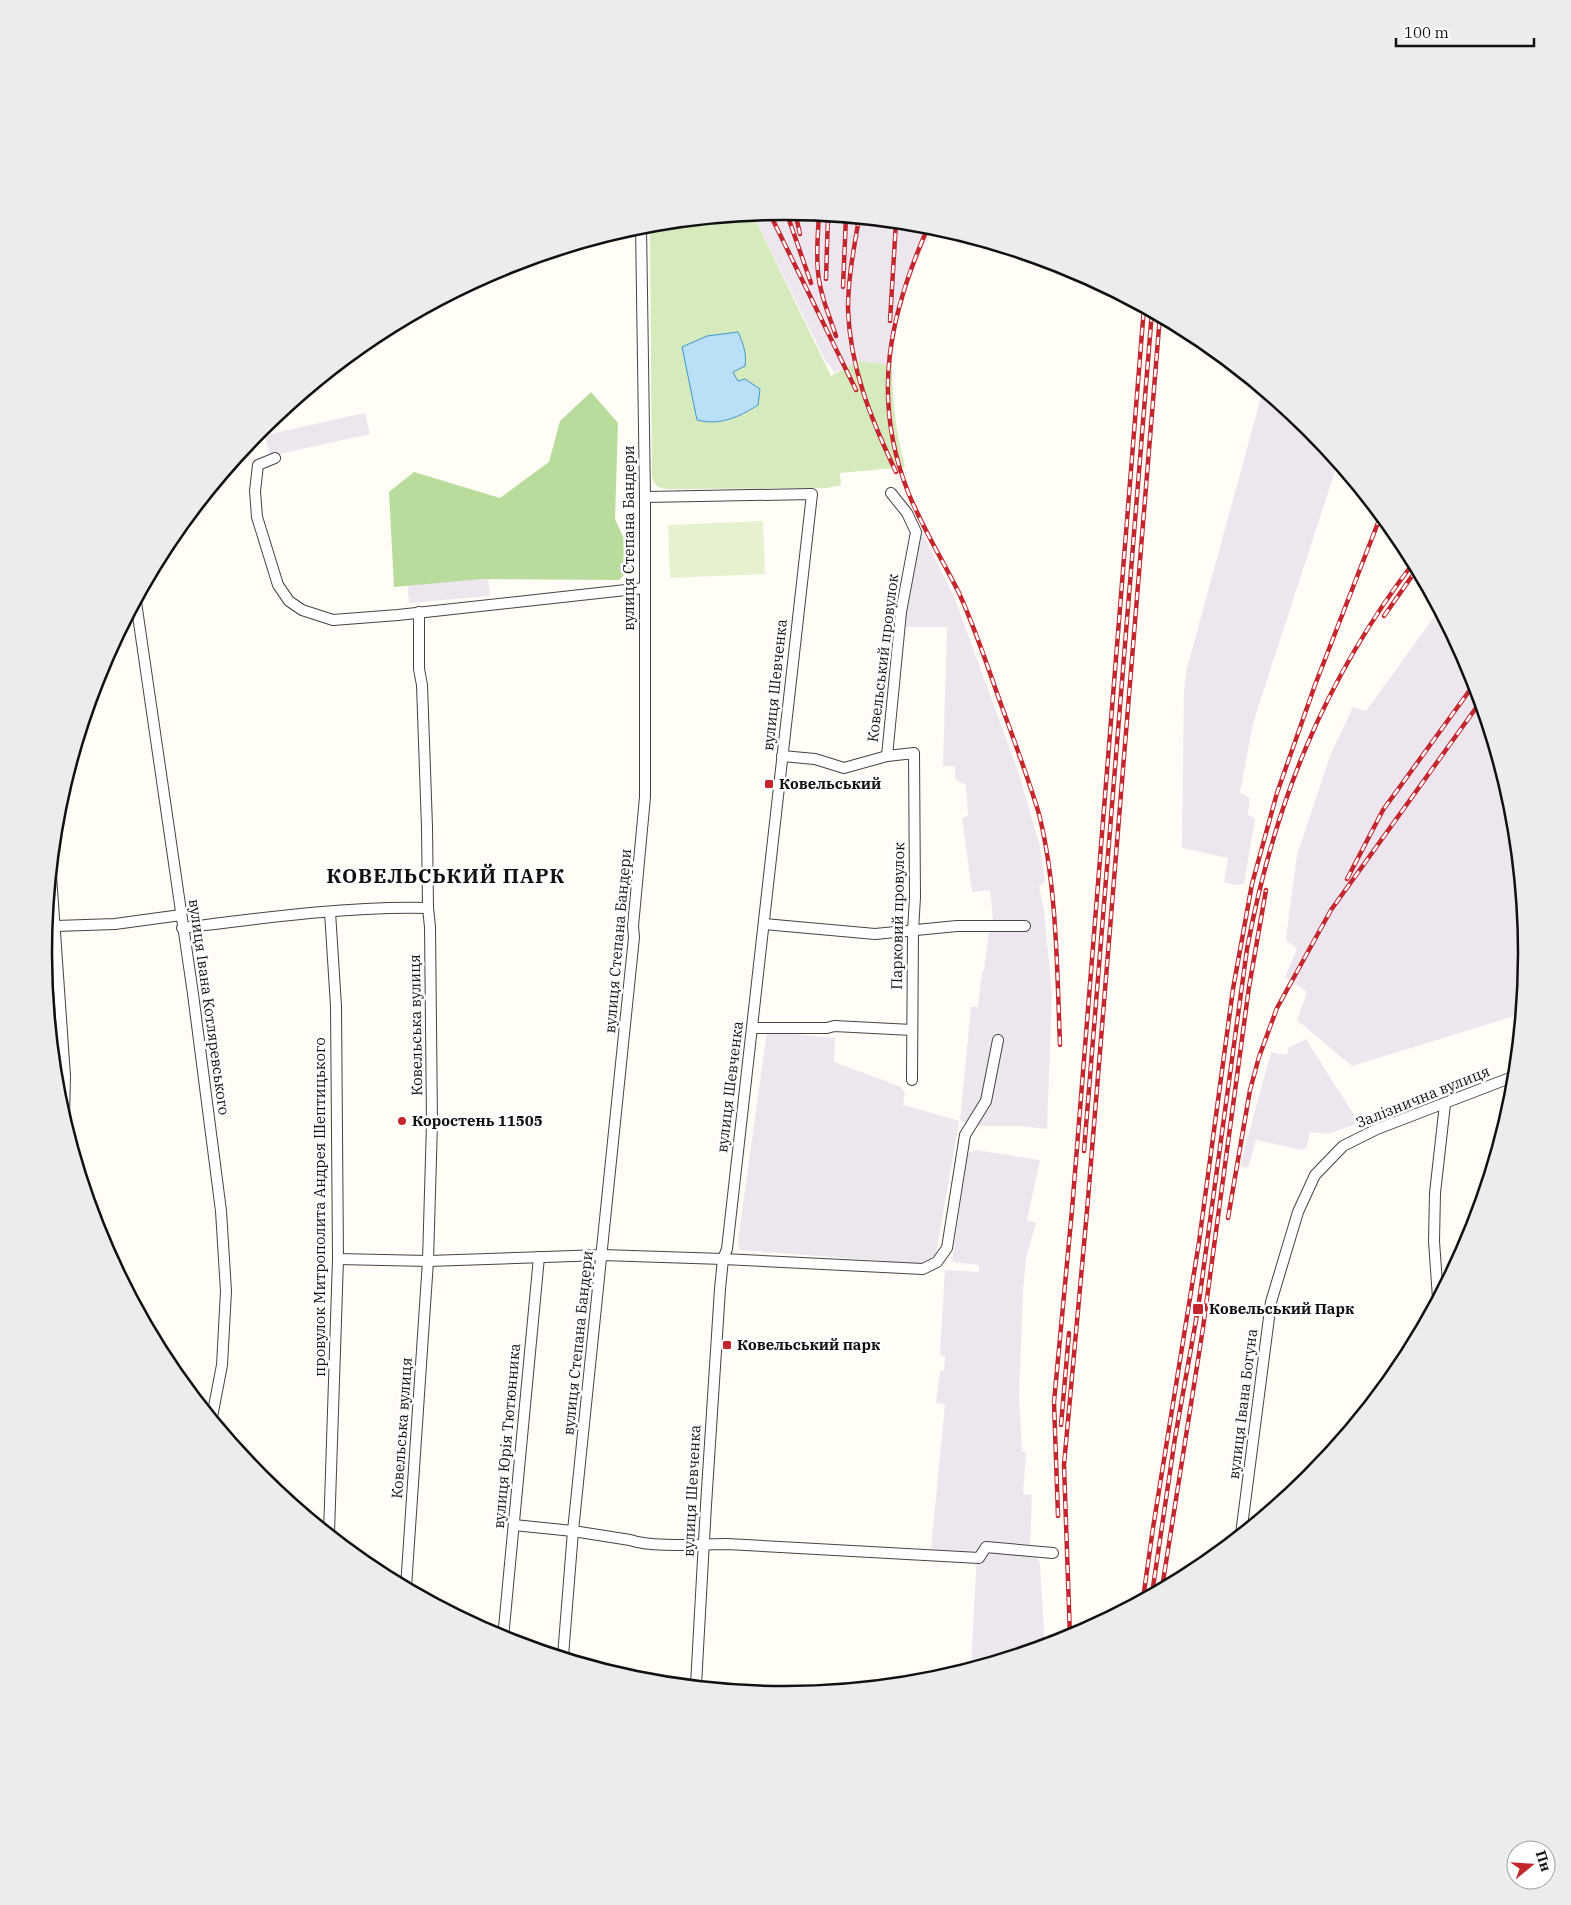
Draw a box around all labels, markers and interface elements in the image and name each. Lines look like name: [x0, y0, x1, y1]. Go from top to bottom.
scale bar: [1396, 15, 1534, 47]
text: 100 m: [1404, 23, 1449, 42]
street label: вулиця Степана Бандери: [619, 445, 638, 631]
street label: Ковельський провулок: [863, 572, 902, 743]
street label: вулиця Шевченка: [758, 618, 791, 752]
place label: Ковельський: [779, 774, 881, 793]
marker: Ковельський: [763, 778, 775, 790]
street label: Парковий провулок: [887, 842, 908, 990]
street label: вулиця Степана Бандери: [600, 848, 635, 1034]
district label: КОВЕЛЬСЬКИЙ ПАРК: [327, 862, 565, 889]
street label: вулиця Івана Котляревського: [185, 898, 234, 1116]
street label: Ковельська вулиця: [405, 954, 426, 1096]
street label: вулиця Шевченка: [712, 1020, 747, 1154]
street label: провулок Митрополита Андрея Шептицького: [310, 1037, 329, 1377]
street label: Залізнична вулиця: [1353, 1061, 1493, 1132]
place label: Коростень 11505: [412, 1111, 543, 1130]
marker: Коростень 11505: [396, 1115, 408, 1127]
street label: вулиця Степана Бандери: [558, 1250, 597, 1436]
place label: Ковельський Парк: [1209, 1299, 1354, 1318]
marker: Ковельський Парк: [1191, 1302, 1205, 1316]
street label: вулиця Івана Богуна: [1224, 1328, 1261, 1480]
place label: Ковельський парк: [737, 1335, 880, 1354]
marker: Ковельський парк: [721, 1339, 733, 1351]
street label: вулиця Юрія Тютюнника: [489, 1342, 524, 1529]
street label: Ковельська вулиця: [387, 1357, 416, 1499]
street label: вулиця Шевченка: [679, 1424, 704, 1558]
north arrow: [1506, 1840, 1556, 1890]
text: Пн: [1532, 1848, 1555, 1874]

